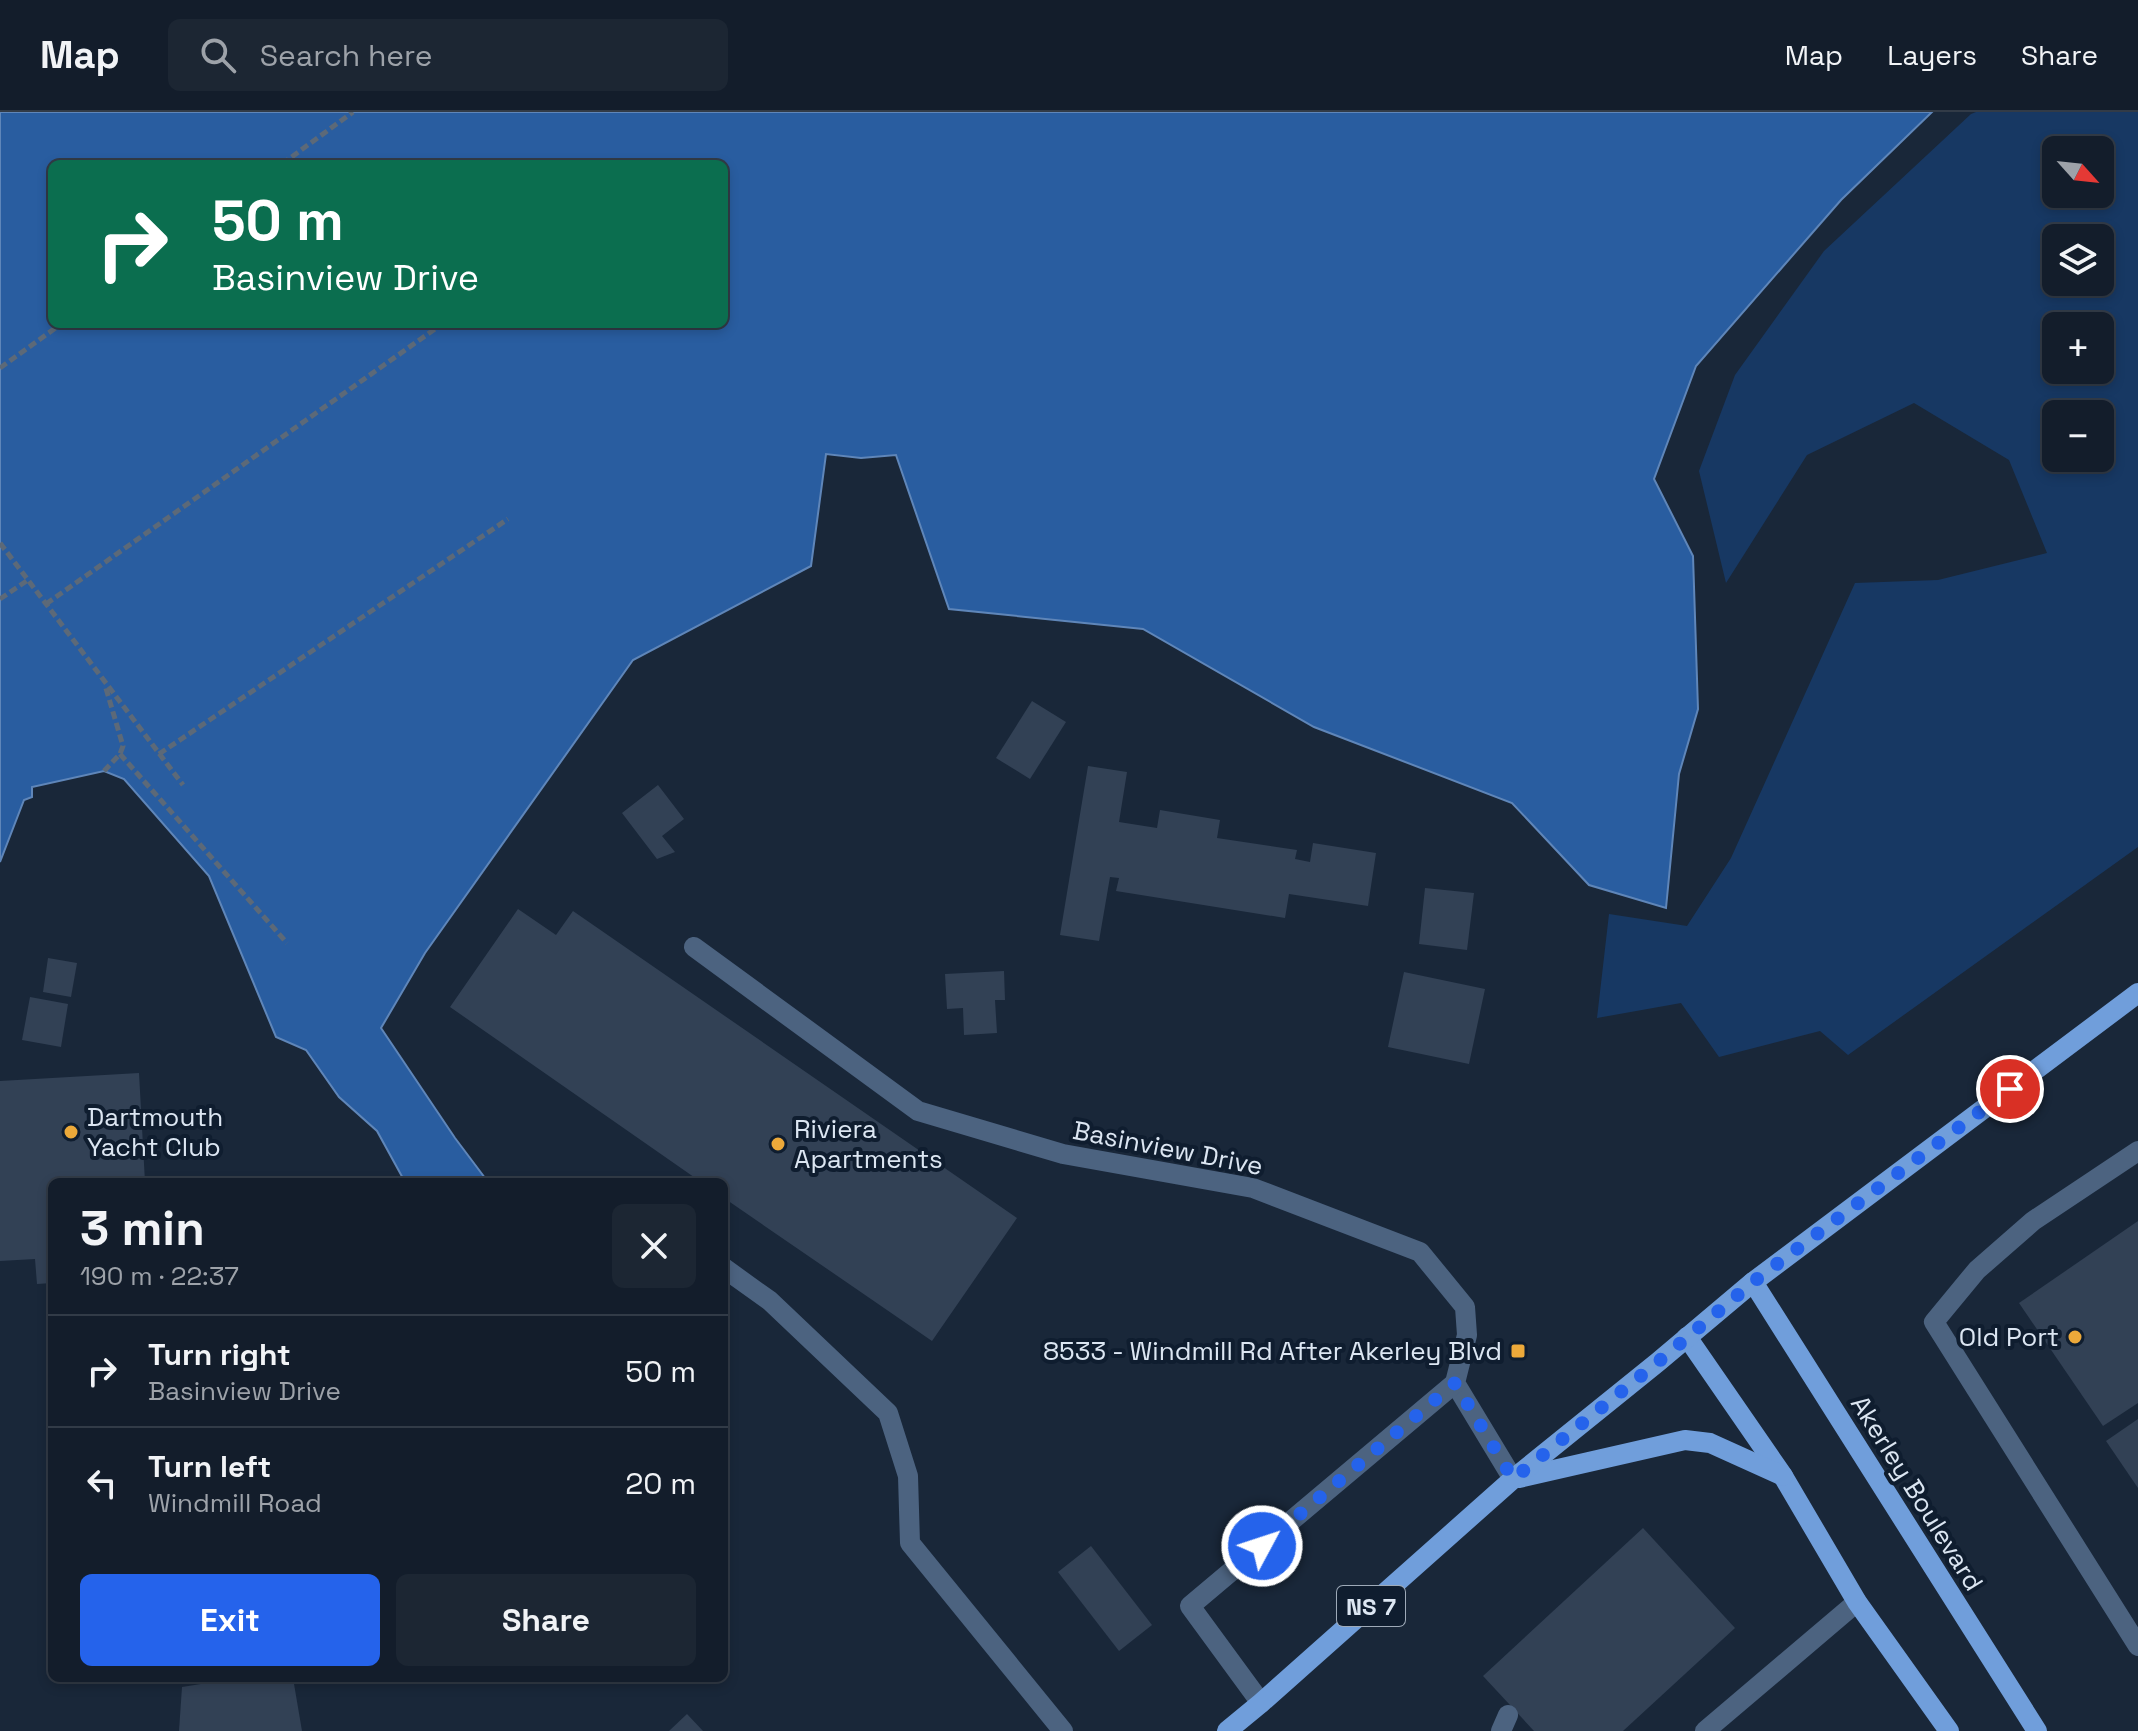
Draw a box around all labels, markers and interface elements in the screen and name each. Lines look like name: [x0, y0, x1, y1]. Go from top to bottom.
search box: [168, 19, 728, 91]
text: Map: [40, 31, 120, 79]
icon: search: [196, 33, 240, 77]
text: Search here: [260, 36, 433, 75]
text: Map: [1785, 37, 1843, 73]
text: Layers: [1887, 37, 1977, 73]
text: Share: [2021, 37, 2098, 73]
north arrow: [2042, 136, 2114, 208]
map controls: [2042, 136, 2114, 472]
text: 50 m: [212, 185, 344, 256]
icon: right: [80, 192, 184, 296]
button: layers: [2042, 224, 2114, 296]
text: Basinview Drive: [212, 255, 479, 301]
button: +: [2042, 312, 2114, 384]
button: −: [2042, 400, 2114, 472]
pin: [1976, 1055, 2044, 1123]
icon: arrive: [1988, 1067, 2032, 1111]
place label: Dartmouth Yacht Club: [87, 1100, 223, 1164]
place label: Riviera Apartments: [794, 1112, 943, 1176]
street label: Basinview Drive: [1070, 1113, 1266, 1183]
marker: Dartmouth Yacht Club: [62, 1123, 80, 1141]
marker: Riviera Apartments: [769, 1135, 787, 1153]
text: 3 min: [80, 1198, 205, 1259]
button: close: [612, 1204, 696, 1288]
text: 190 m · 22:37: [80, 1259, 239, 1293]
place label: Old Port: [1959, 1320, 2059, 1354]
marker: Old Port: [2066, 1328, 2084, 1346]
place label: 8533 - Windmill Rd After Akerley Blvd: [1043, 1334, 1502, 1368]
text: Turn right: [148, 1335, 291, 1374]
marker: 8533 - Windmill Rd After Akerley Blvd: [1509, 1342, 1527, 1360]
icon: right: [80, 1349, 124, 1393]
text: 50 m: [625, 1352, 696, 1391]
text: Basinview Drive: [148, 1374, 341, 1408]
street label: Akerley Boulevard: [1843, 1389, 1991, 1597]
text: Turn left: [148, 1447, 271, 1486]
icon: left: [80, 1461, 124, 1505]
text: 20 m: [625, 1464, 696, 1503]
text: Windmill Road: [148, 1486, 322, 1520]
position arrow: [1220, 1504, 1304, 1588]
button: Exit: [80, 1574, 380, 1666]
button: Share: [396, 1574, 696, 1666]
road number: NS 7: [1337, 1586, 1405, 1626]

